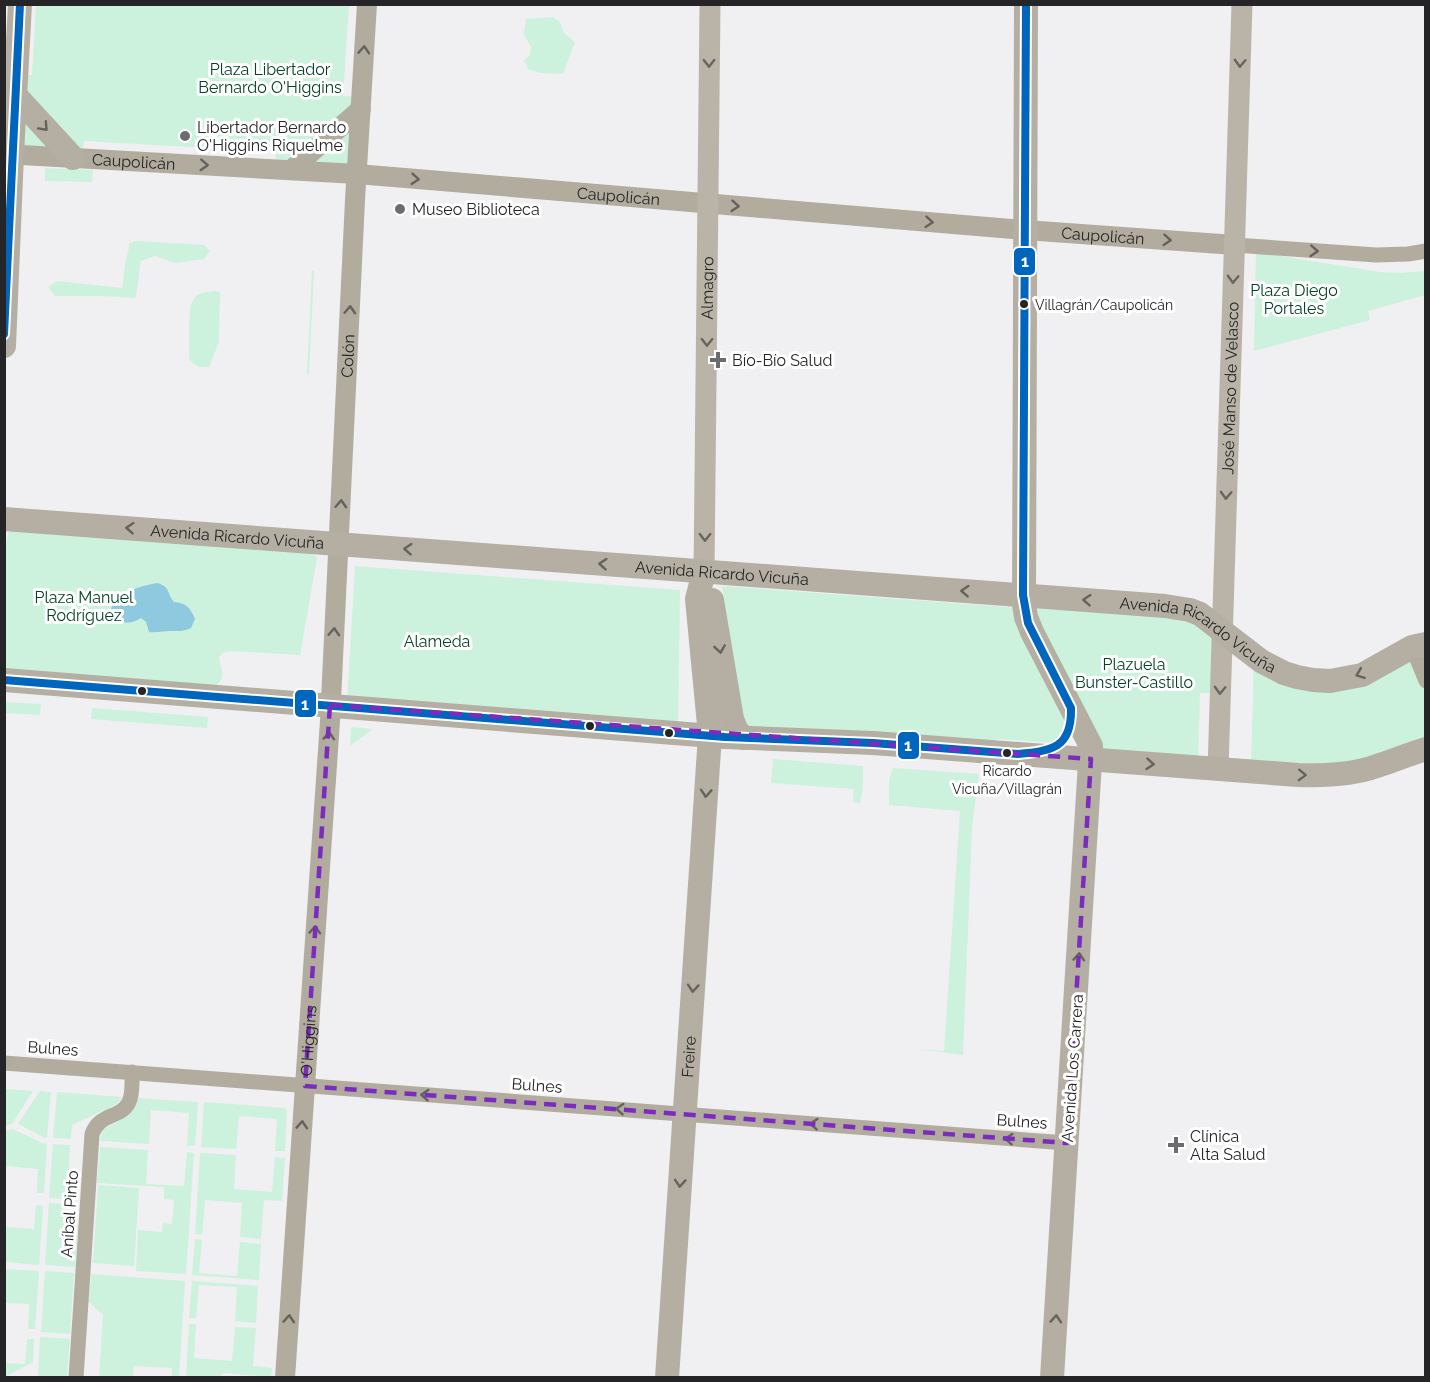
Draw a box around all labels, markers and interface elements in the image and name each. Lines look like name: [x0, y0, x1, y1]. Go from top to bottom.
one-way arrow: [358, 46, 371, 55]
one-way arrow: [703, 58, 715, 67]
one-way arrow: [1234, 58, 1247, 67]
park label: Plaza Libertador Bernardo O'Higgins: [198, 60, 342, 97]
place label: Libertador Bernardo O'Higgins Riquelme: [197, 118, 346, 155]
one-way arrow: [37, 120, 48, 130]
marker: Libertador Bernardo O'Higgins Riquelme: [178, 129, 192, 143]
street label: Caupolicán: [92, 150, 176, 174]
one-way arrow: [200, 159, 209, 172]
one-way arrow: [410, 172, 420, 185]
street label: Caupolicán: [576, 183, 661, 209]
one-way arrow: [730, 199, 739, 212]
place label: Museo Biblioteca: [412, 200, 540, 219]
marker: Museo Biblioteca: [393, 202, 407, 216]
one-way arrow: [925, 215, 934, 228]
street label: Caupolicán: [1061, 224, 1145, 249]
one-way arrow: [1163, 233, 1172, 246]
one-way arrow: [1309, 244, 1318, 257]
line badge: 1: [1013, 247, 1036, 276]
text: 1: [1021, 252, 1029, 271]
street label: Almagro: [698, 256, 717, 320]
one-way arrow: [1227, 274, 1240, 283]
park label: Plaza Diego Portales: [1250, 281, 1338, 318]
place label: Villagrán/Caupolicán: [1035, 297, 1173, 313]
marker: Villagrán/Caupolicán: [1018, 298, 1030, 310]
street label: José Manso de Velasco: [1218, 302, 1243, 475]
one-way arrow: [343, 305, 356, 314]
street label: Colón: [337, 334, 359, 378]
one-way arrow: [701, 337, 713, 346]
marker: Bío-Bío Salud: [709, 351, 727, 369]
place label: Bío-Bío Salud: [732, 351, 832, 370]
one-way arrow: [1220, 490, 1233, 499]
one-way arrow: [334, 500, 347, 509]
street label: Avenida Ricardo Vicuña: [150, 521, 325, 553]
one-way arrow: [126, 522, 135, 535]
one-way arrow: [699, 532, 711, 541]
one-way arrow: [404, 543, 413, 556]
street label: Avenida Ricardo Vicuña: [634, 557, 809, 589]
one-way arrow: [598, 558, 607, 571]
one-way arrow: [960, 585, 969, 598]
park label: Plaza Manuel Rodríguez: [35, 588, 134, 625]
one-way arrow: [1082, 594, 1091, 607]
street label: Avenida Ricardo Vicuña: [1119, 594, 1279, 677]
one-way arrow: [328, 627, 341, 636]
park label: Alameda: [404, 632, 470, 651]
one-way arrow: [714, 645, 726, 654]
park label: Plazuela Bunster-Castillo: [1075, 655, 1193, 692]
one-way arrow: [1356, 667, 1367, 679]
unlabelled marker: [136, 685, 148, 697]
one-way arrow: [1214, 685, 1227, 694]
line badge: 1: [294, 689, 317, 718]
text: 1: [301, 695, 309, 714]
unlabelled marker: [584, 720, 596, 732]
unlabelled marker: [663, 727, 675, 739]
one-way arrow: [322, 731, 335, 740]
line badge: 1: [897, 731, 920, 760]
text: 1: [904, 736, 912, 755]
marker: Ricardo Vicuña/Villagrán: [1001, 747, 1013, 759]
one-way arrow: [1145, 757, 1154, 770]
place label: Ricardo Vicuña/Villagrán: [952, 763, 1062, 797]
one-way arrow: [1298, 769, 1307, 782]
one-way arrow: [699, 789, 712, 798]
one-way arrow: [309, 926, 322, 935]
one-way arrow: [1072, 952, 1085, 961]
one-way arrow: [687, 983, 700, 992]
street label: Avenida Los Carrera: [1058, 993, 1087, 1143]
street label: O'Higgins: [297, 1005, 321, 1077]
street label: Freire: [678, 1035, 700, 1078]
street label: Bulnes: [27, 1037, 79, 1060]
street label: Bulnes: [511, 1074, 563, 1097]
one-way arrow: [421, 1088, 430, 1101]
one-way arrow: [615, 1103, 624, 1116]
street label: Bulnes: [996, 1110, 1048, 1133]
one-way arrow: [810, 1117, 819, 1130]
one-way arrow: [295, 1120, 308, 1129]
place label: Clínica Alta Salud: [1190, 1127, 1266, 1164]
one-way arrow: [1004, 1132, 1013, 1145]
marker: Clínica Alta Salud: [1167, 1136, 1185, 1154]
street label: Aníbal Pinto: [57, 1170, 82, 1258]
one-way arrow: [674, 1178, 687, 1187]
one-way arrow: [282, 1315, 295, 1324]
one-way arrow: [1049, 1315, 1062, 1324]

